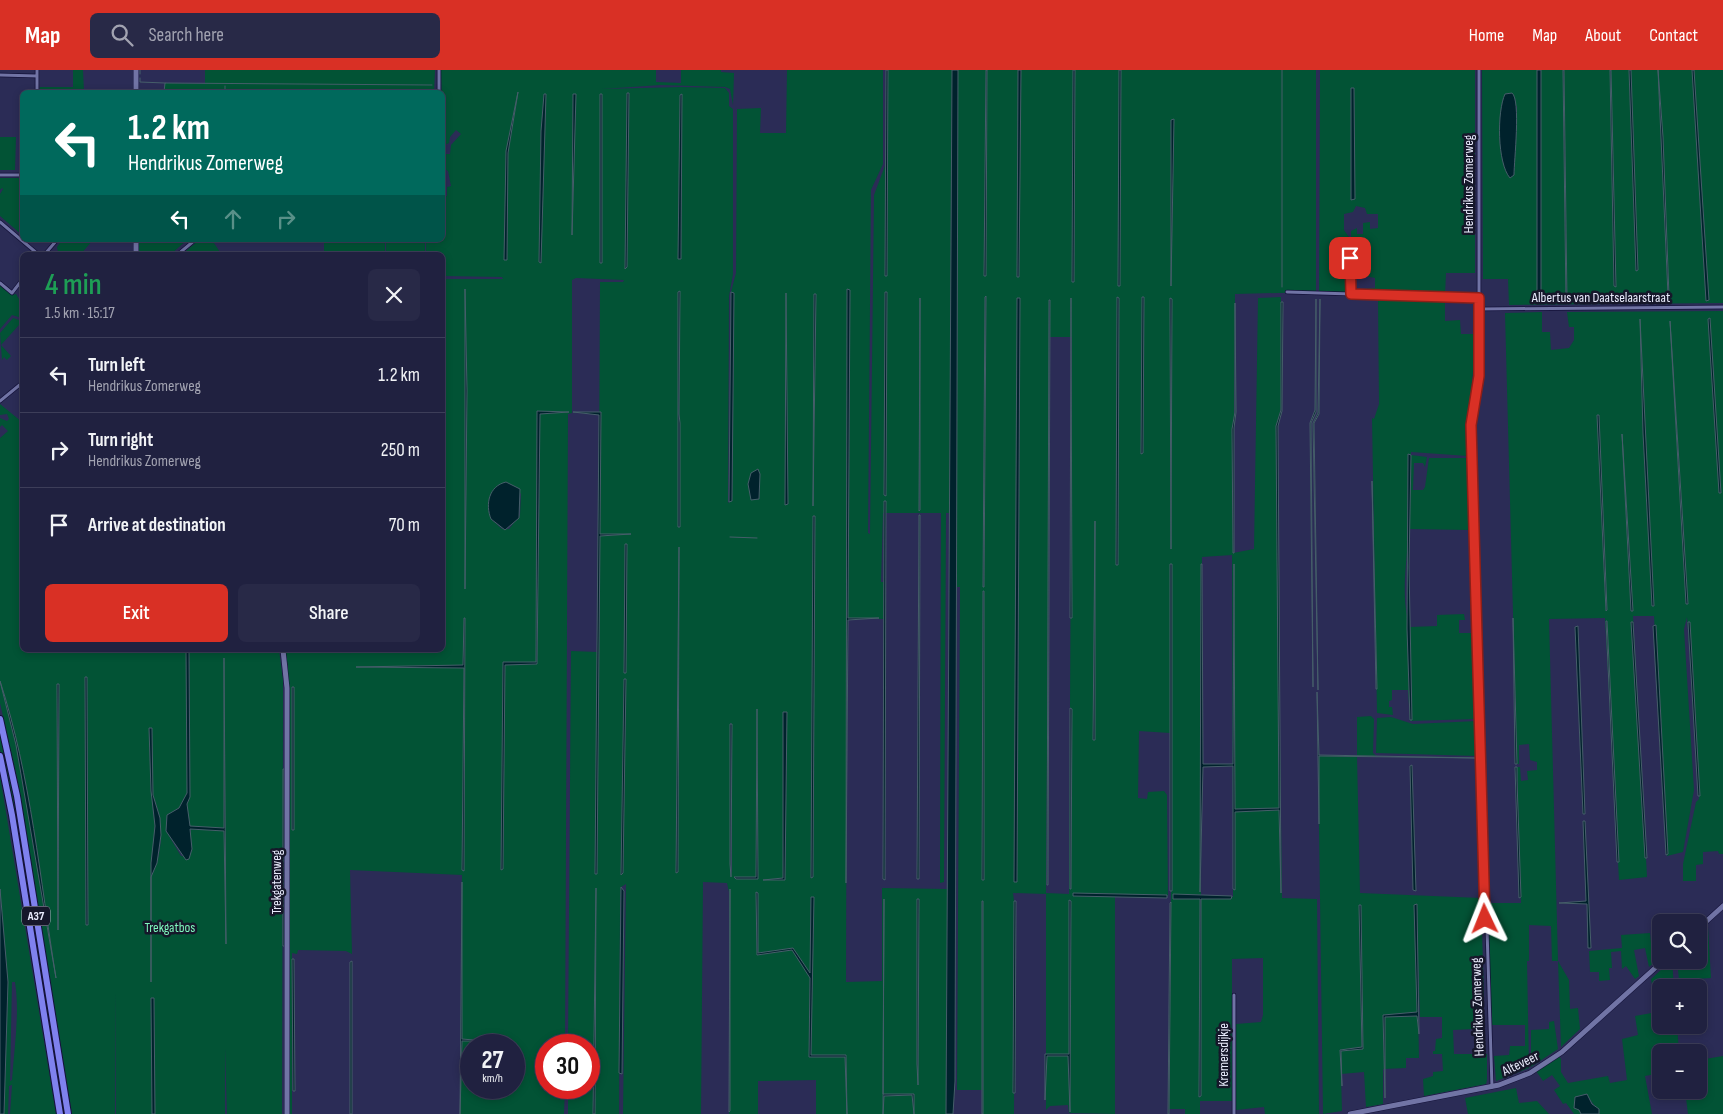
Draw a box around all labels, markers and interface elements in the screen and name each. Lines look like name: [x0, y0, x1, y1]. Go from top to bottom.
search box: [90, 13, 440, 58]
text: Map: [25, 21, 60, 50]
icon: search: [108, 21, 136, 49]
text: Search here: [148, 24, 224, 47]
text: Home: [1469, 25, 1504, 46]
text: Map: [1532, 25, 1557, 46]
text: About: [1585, 25, 1621, 46]
text: Contact: [1649, 25, 1698, 46]
text: 1.2 km: [128, 107, 210, 150]
icon: left: [45, 110, 110, 175]
street label: Hendrikus Zomerweg: [1460, 134, 1477, 233]
text: Hendrikus Zomerweg: [128, 150, 283, 177]
icon: left: [166, 205, 194, 233]
icon: ahead: [219, 205, 247, 233]
icon: right: [272, 205, 300, 233]
pin: [1329, 237, 1371, 279]
icon: arrive: [1336, 244, 1364, 272]
text: 4 min: [45, 267, 102, 303]
button: close: [368, 269, 420, 321]
street label: Albertus van Daatselaarstraat: [1531, 289, 1670, 306]
text: 1.5 km · 15:17: [45, 304, 115, 323]
text: Turn left: [88, 354, 145, 377]
icon: left: [45, 361, 73, 389]
text: 1.2 km: [378, 364, 420, 387]
text: Hendrikus Zomerweg: [88, 377, 201, 396]
text: Turn right: [88, 429, 153, 452]
icon: right: [45, 436, 73, 464]
text: 250 m: [381, 439, 420, 462]
text: Hendrikus Zomerweg: [88, 452, 201, 471]
icon: arrive: [45, 511, 73, 539]
text: Arrive at destination: [88, 514, 226, 537]
text: 70 m: [389, 514, 420, 537]
button: Exit: [45, 584, 228, 642]
button: Share: [238, 584, 420, 642]
street label: Trekgatenweg: [268, 849, 285, 914]
position arrow: [1458, 892, 1510, 944]
road number: A37: [22, 906, 50, 926]
map controls: [1652, 914, 1707, 1099]
button: search: [1652, 914, 1707, 969]
park label: Trekgatbos: [145, 919, 195, 936]
street label: Hendrikus Zomerweg: [1467, 957, 1488, 1057]
button: +: [1652, 979, 1707, 1034]
street label: Kremersdijkje: [1215, 1023, 1232, 1087]
speed limit sign: 30: [535, 1034, 600, 1099]
button: −: [1652, 1044, 1707, 1099]
text: 27: [482, 1045, 503, 1076]
street label: Alteveer: [1498, 1047, 1541, 1080]
text: km/h: [482, 1071, 503, 1086]

